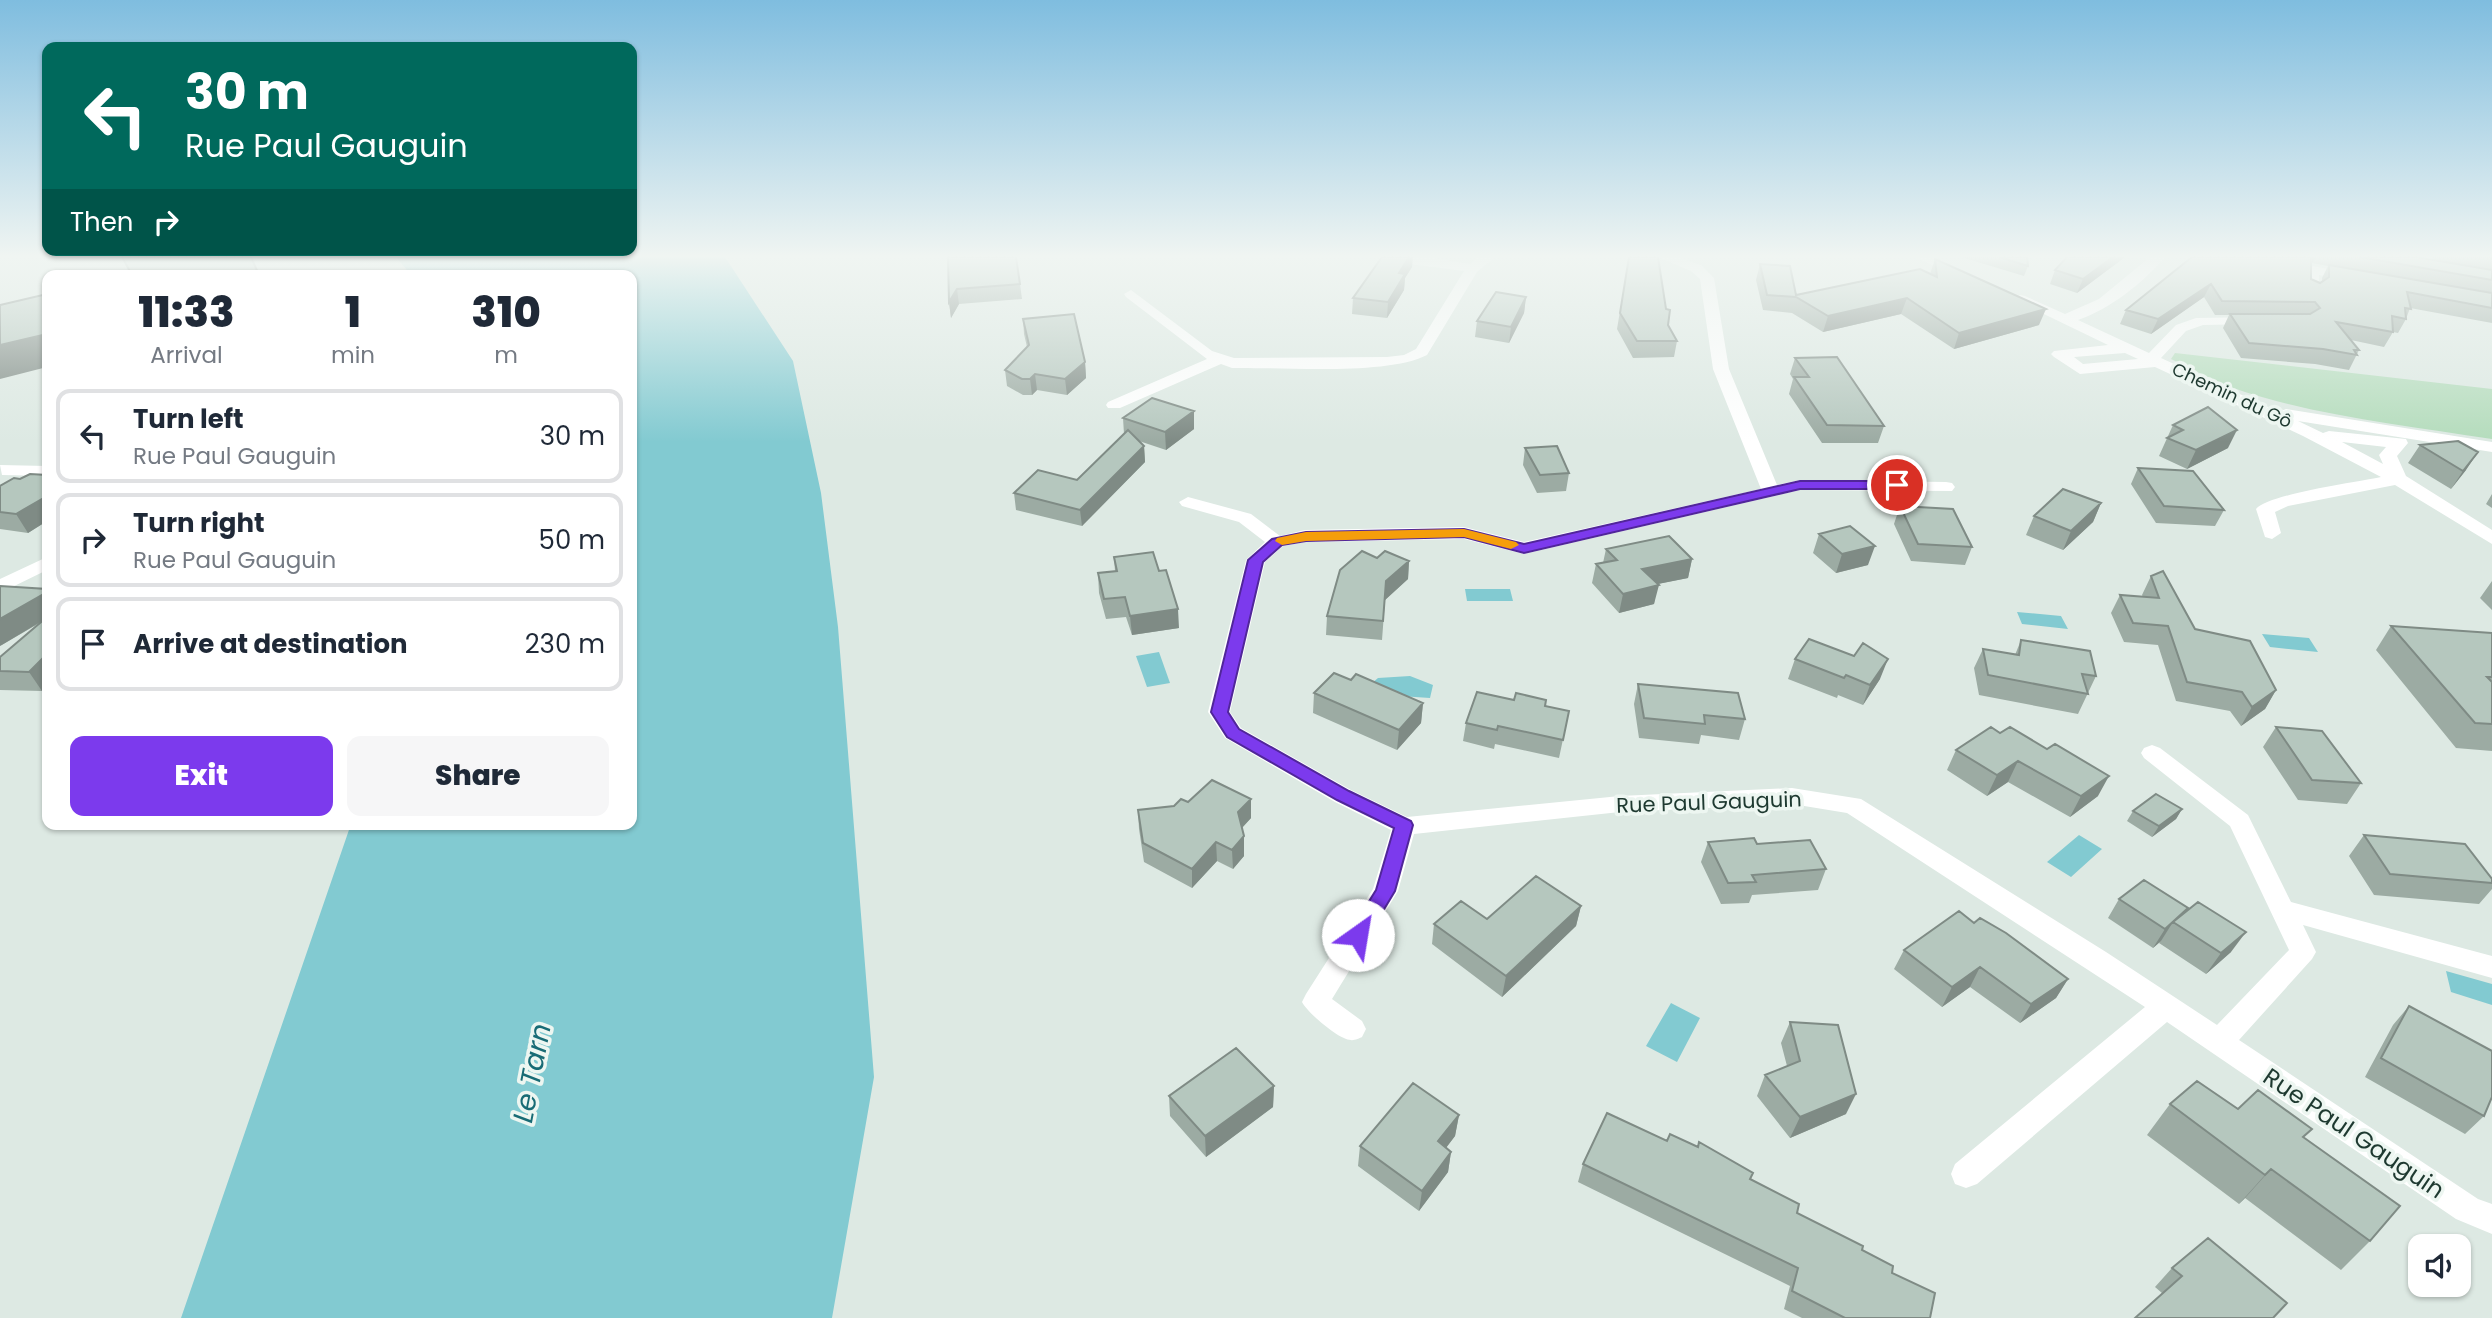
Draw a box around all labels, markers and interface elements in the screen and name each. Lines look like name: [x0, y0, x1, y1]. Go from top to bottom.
text: 30 m: [185, 58, 309, 126]
icon: left: [70, 70, 161, 161]
text: Rue Paul Gauguin: [185, 123, 468, 168]
icon: right: [147, 203, 185, 241]
text: Then: [70, 204, 133, 240]
text: 11:33: [138, 283, 235, 342]
text: 1: [345, 283, 361, 342]
text: 310: [471, 283, 541, 342]
text: Arrival: [150, 339, 223, 371]
text: min: [331, 339, 375, 371]
text: m: [494, 339, 518, 371]
street label: Chemin du Gô: [2168, 356, 2296, 434]
text: Turn left: [133, 401, 244, 437]
icon: left: [74, 417, 112, 455]
text: 30 m: [540, 418, 605, 454]
text: Rue Paul Gauguin: [133, 440, 336, 472]
pin: [1867, 455, 1927, 515]
icon: arrive: [1878, 466, 1916, 504]
text: Turn right: [133, 505, 265, 541]
icon: right: [74, 521, 112, 559]
text: 50 m: [539, 522, 605, 558]
text: Rue Paul Gauguin: [133, 544, 336, 576]
icon: arrive: [74, 625, 112, 663]
text: Arrive at destination: [133, 626, 408, 662]
text: 230 m: [525, 626, 605, 662]
button: Exit: [70, 736, 333, 816]
button: Share: [347, 736, 609, 816]
street label: Rue Paul Gauguin: [1616, 784, 1802, 820]
position arrow: [1321, 898, 1395, 972]
water label: Le Tarn: [503, 1020, 561, 1126]
street label: Rue Paul Gauguin: [2257, 1060, 2451, 1206]
map controls: [2408, 1234, 2471, 1297]
button: sound: [2408, 1234, 2471, 1297]

